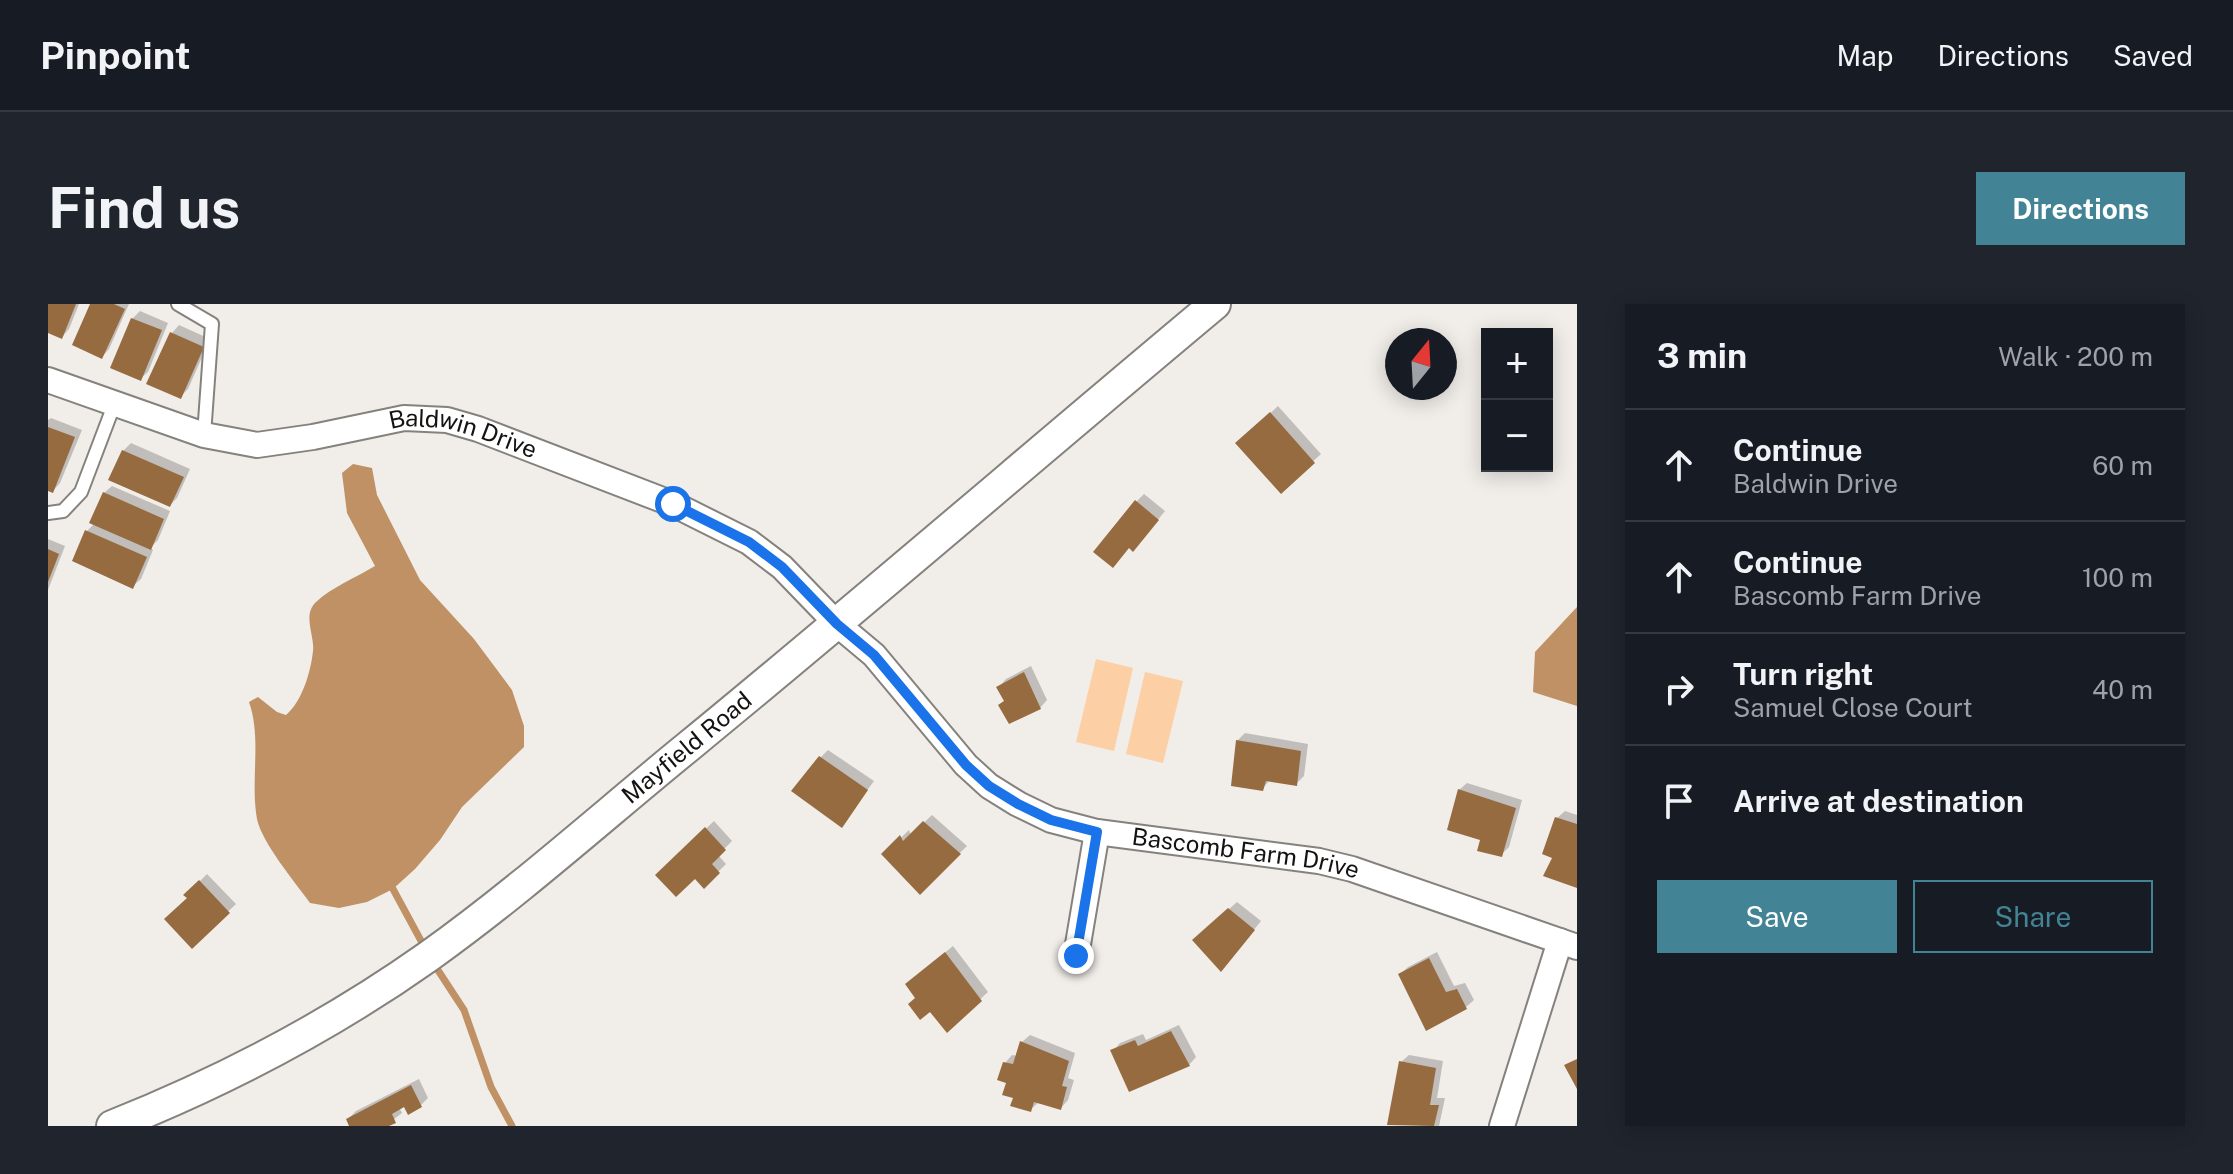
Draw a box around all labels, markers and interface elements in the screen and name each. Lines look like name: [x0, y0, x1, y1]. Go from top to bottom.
text: Pinpoint: [40, 33, 190, 78]
text: Map: [1837, 39, 1893, 72]
text: Directions: [1937, 39, 2069, 72]
text: Saved: [2113, 39, 2193, 72]
button: Directions: [1976, 172, 2185, 245]
text: Find us: [48, 175, 240, 241]
north arrow: [1385, 328, 1457, 400]
map controls: [1481, 328, 1553, 472]
button: +: [1481, 328, 1553, 400]
text: 3 min: [1657, 336, 1747, 376]
text: Walk · 200 m: [1998, 341, 2153, 372]
button: −: [1481, 400, 1553, 472]
street label: Baldwin Drive: [386, 403, 541, 463]
text: Continue: [1733, 432, 1863, 468]
icon: ahead: [1657, 443, 1701, 487]
text: 60 m: [2092, 450, 2153, 481]
text: Baldwin Drive: [1733, 468, 1898, 499]
route start: [655, 486, 691, 522]
text: Continue: [1733, 544, 1863, 580]
icon: ahead: [1657, 555, 1701, 599]
text: 100 m: [2082, 562, 2153, 593]
text: Bascomb Farm Drive: [1733, 580, 1981, 611]
text: Turn right: [1733, 656, 1873, 692]
icon: right: [1657, 667, 1701, 711]
text: 40 m: [2092, 674, 2153, 705]
street label: Mayfield Road: [616, 685, 757, 809]
text: Samuel Close Court: [1733, 692, 1973, 723]
icon: arrive: [1657, 779, 1701, 823]
text: Arrive at destination: [1733, 783, 2024, 819]
street label: Bascomb Farm Drive: [1130, 822, 1364, 884]
button: Save: [1657, 880, 1897, 953]
button: Share: [1913, 880, 2153, 953]
route end: [1058, 938, 1094, 974]

